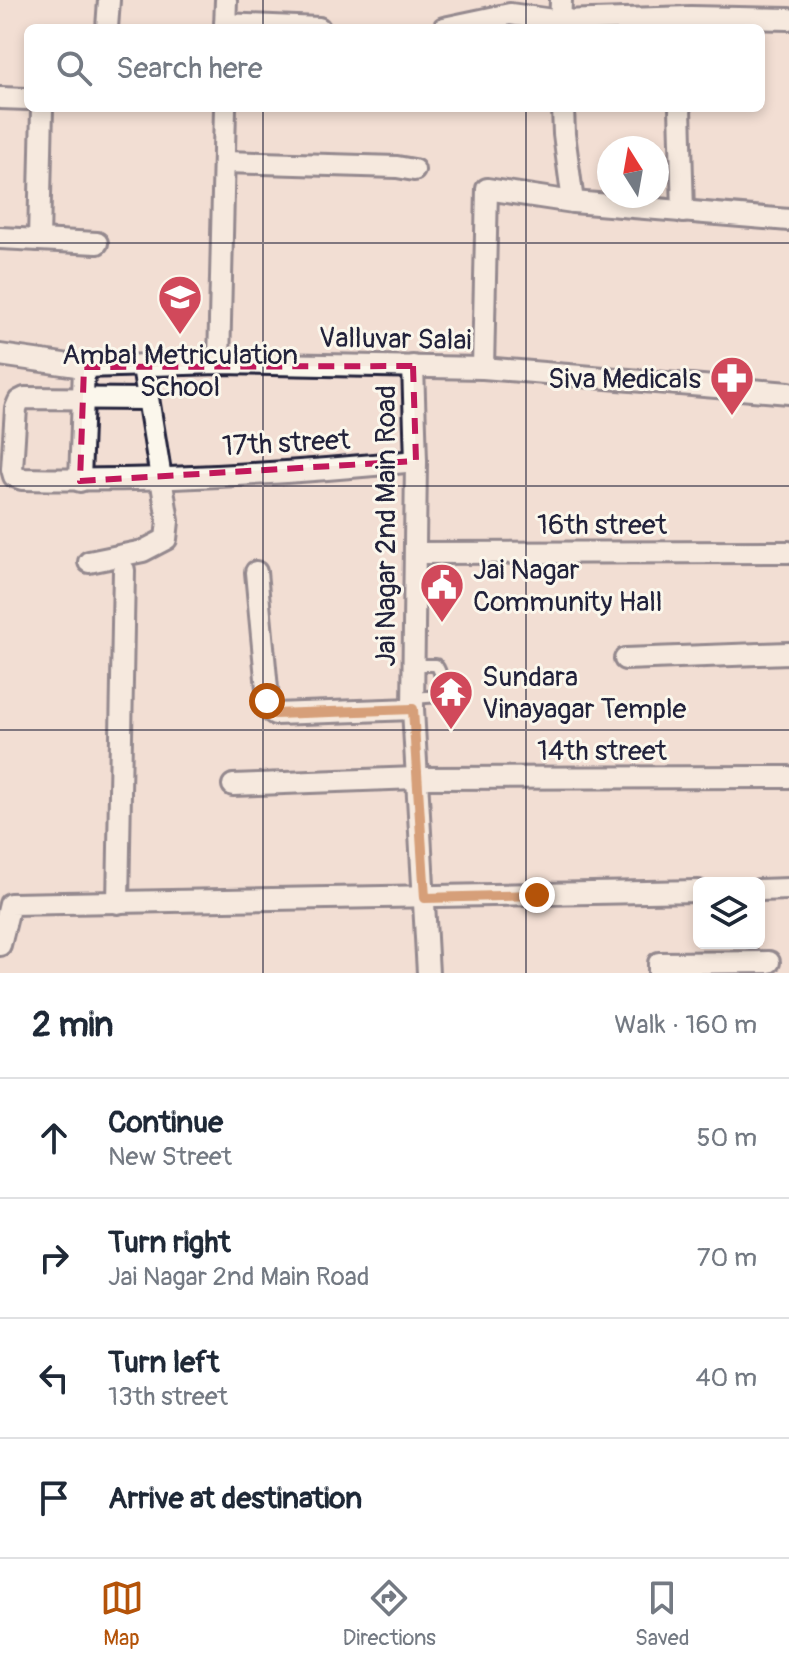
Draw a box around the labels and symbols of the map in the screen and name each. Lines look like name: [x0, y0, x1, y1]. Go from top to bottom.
north arrow: [597, 136, 669, 208]
school or university icon: Ambal Metriculation School: [156, 273, 204, 336]
street label: Valluvar Salai: [318, 321, 472, 358]
place label: Ambal Metriculation School: [62, 338, 298, 405]
pharmacy icon: Siva Medicals: [708, 354, 756, 417]
place label: Siva Medicals: [548, 362, 701, 397]
street label: Jai Nagar 2nd Main Road: [369, 385, 404, 667]
street label: 17th street: [221, 423, 352, 464]
street label: 16th street: [537, 508, 668, 543]
place label: Jai Nagar Community Hall: [473, 553, 663, 620]
public building icon: Jai Nagar Community Hall: [418, 561, 466, 624]
place label: Sundara Vinayagar Temple: [482, 660, 687, 727]
temple icon: Sundara Vinayagar Temple: [427, 668, 475, 731]
route start: [249, 683, 285, 719]
street label: 14th street: [537, 734, 668, 769]
route end: [519, 877, 555, 913]

